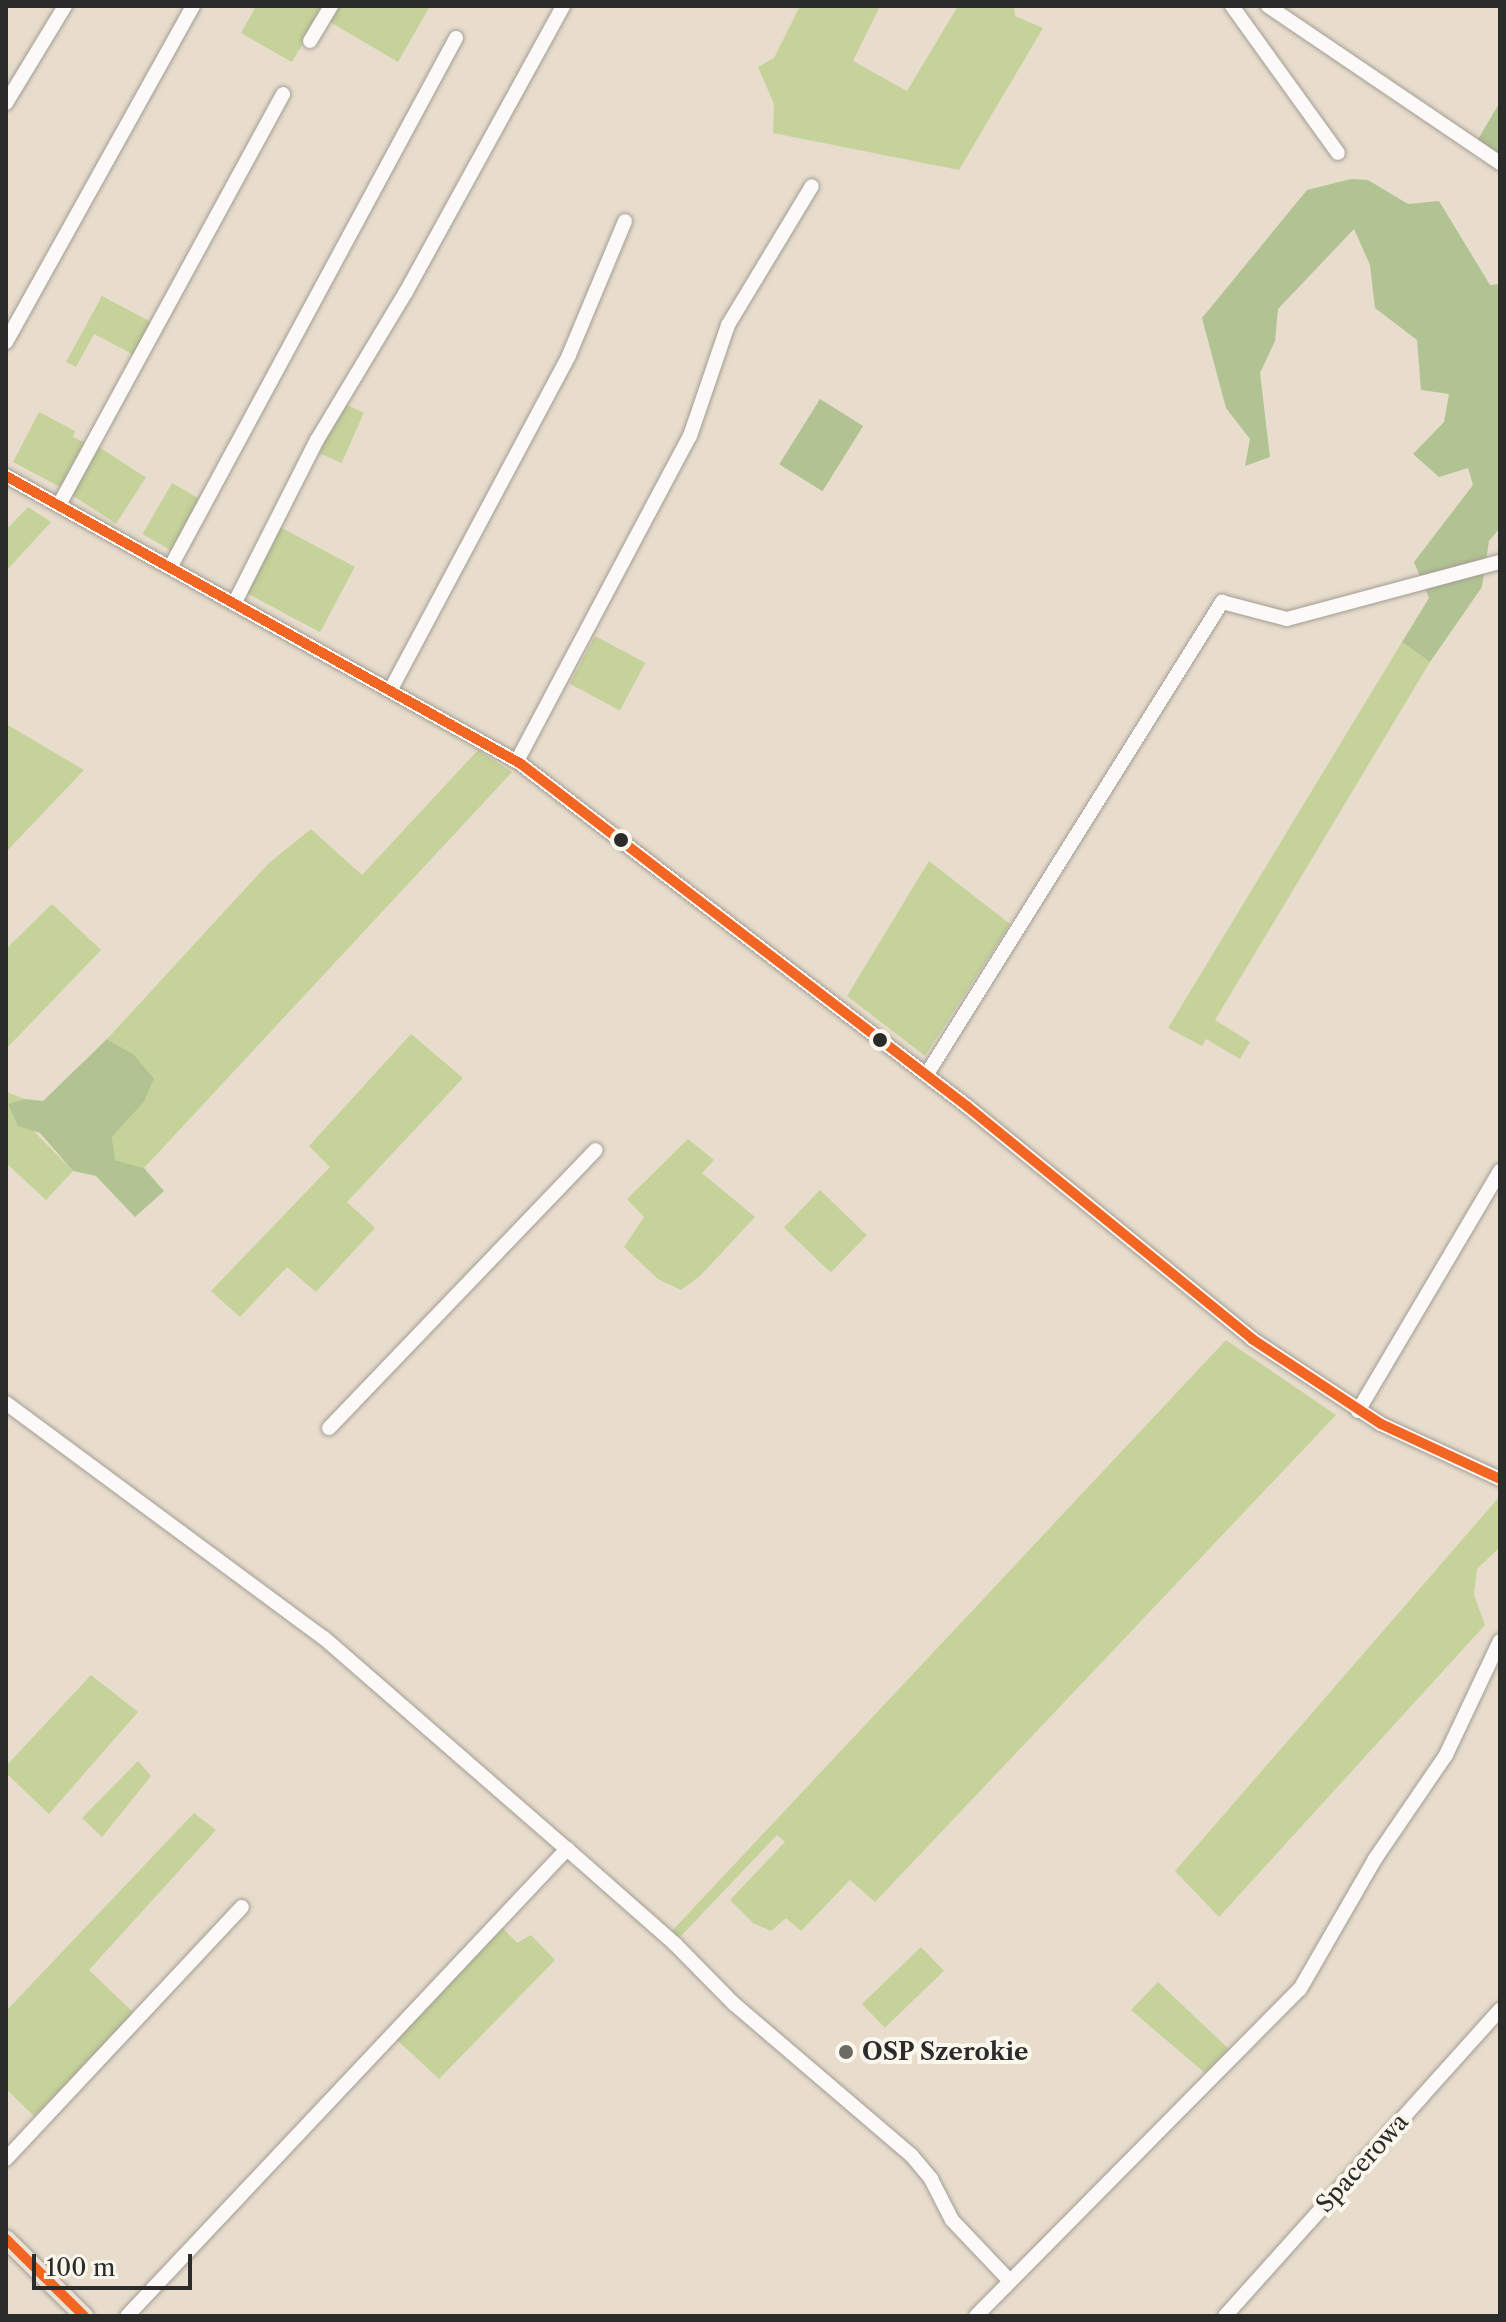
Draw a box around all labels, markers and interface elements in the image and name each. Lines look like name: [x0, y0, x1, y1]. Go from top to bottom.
unlabelled marker: [613, 832, 629, 848]
unlabelled marker: [872, 1032, 888, 1048]
place label: OSP Szerokie: [862, 2038, 1029, 2066]
marker: OSP Szerokie: [837, 2043, 855, 2061]
street label: Spacerowa: [1310, 2107, 1414, 2219]
scale bar: [36, 2238, 196, 2288]
text: 100 m: [46, 2253, 115, 2282]

